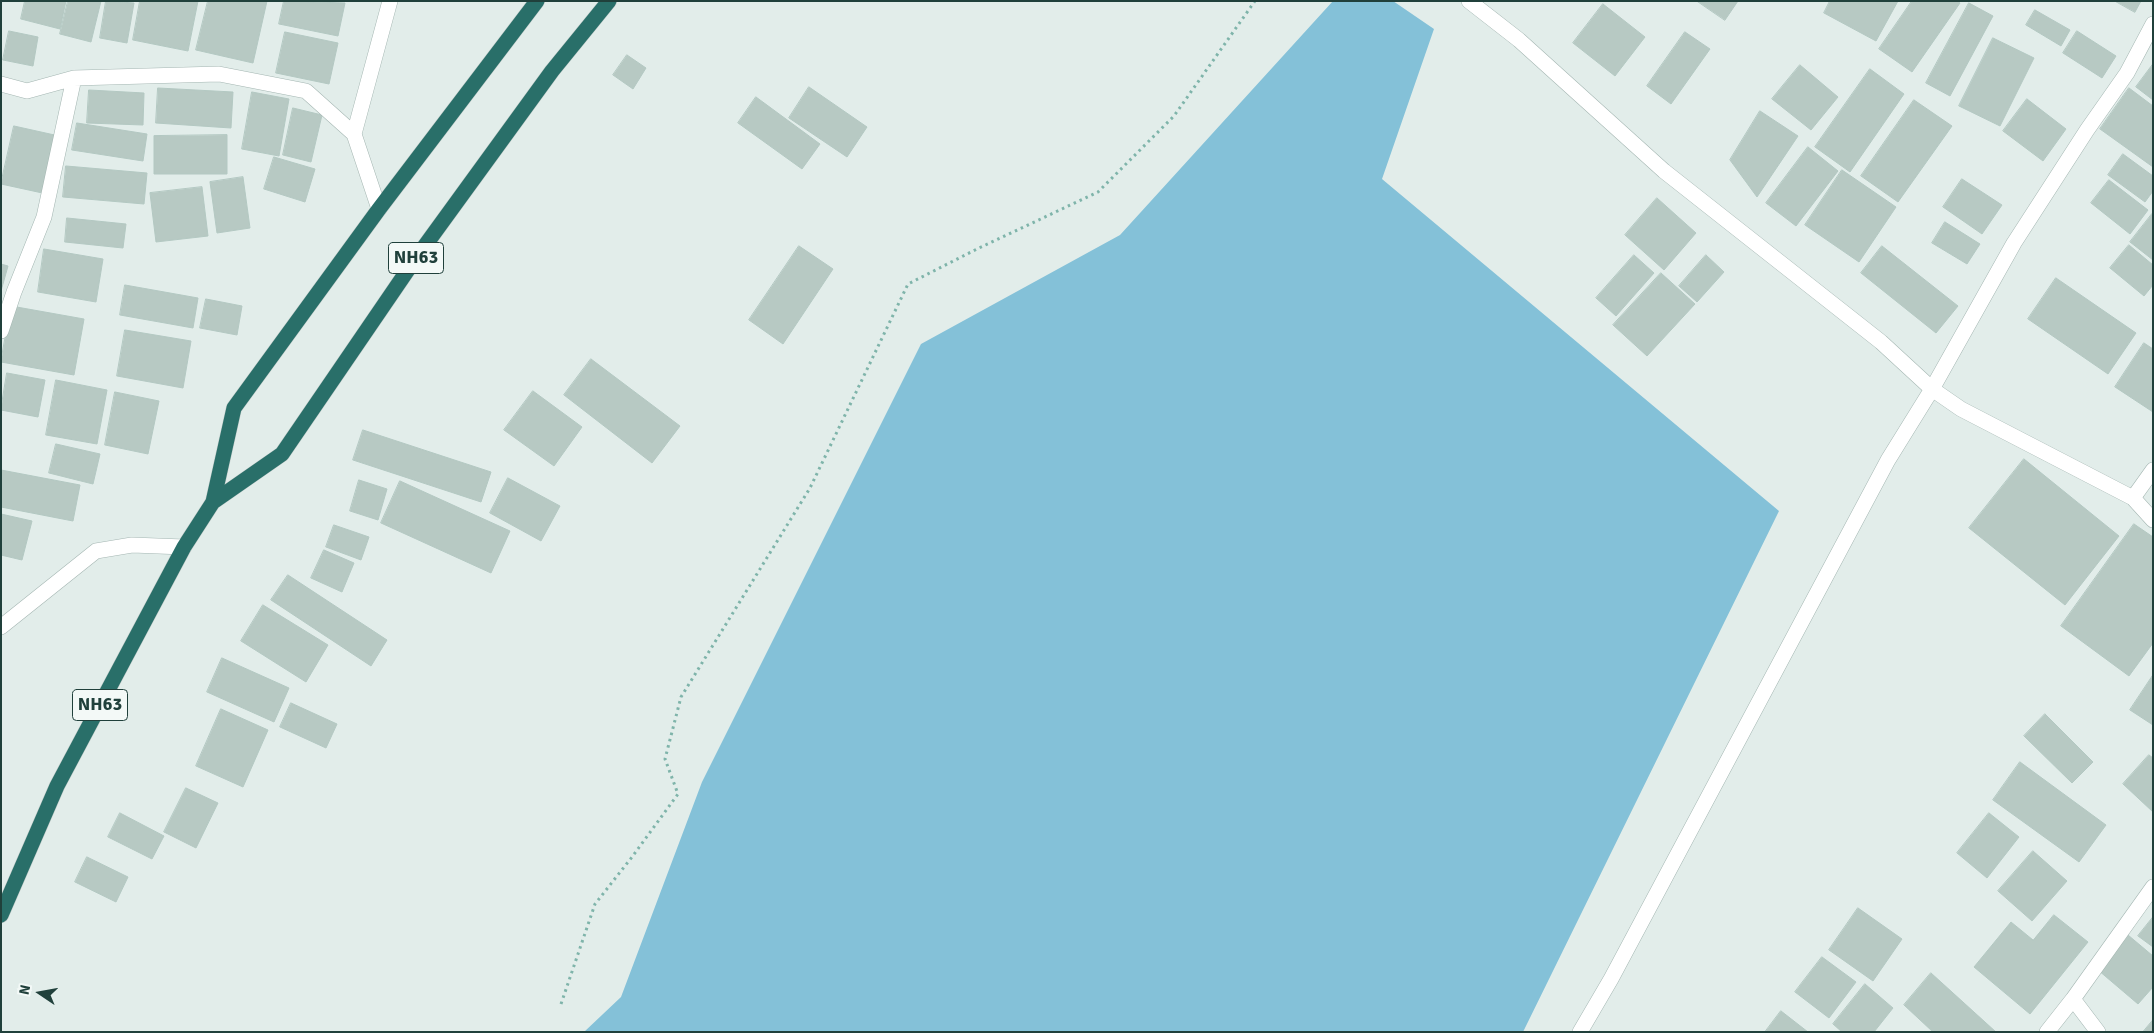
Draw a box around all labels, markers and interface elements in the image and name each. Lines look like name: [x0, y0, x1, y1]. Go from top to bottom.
road number: NH63: [388, 242, 444, 274]
road number: NH63: [72, 690, 128, 720]
north arrow: [15, 968, 65, 1018]
text: N: [16, 983, 34, 996]

